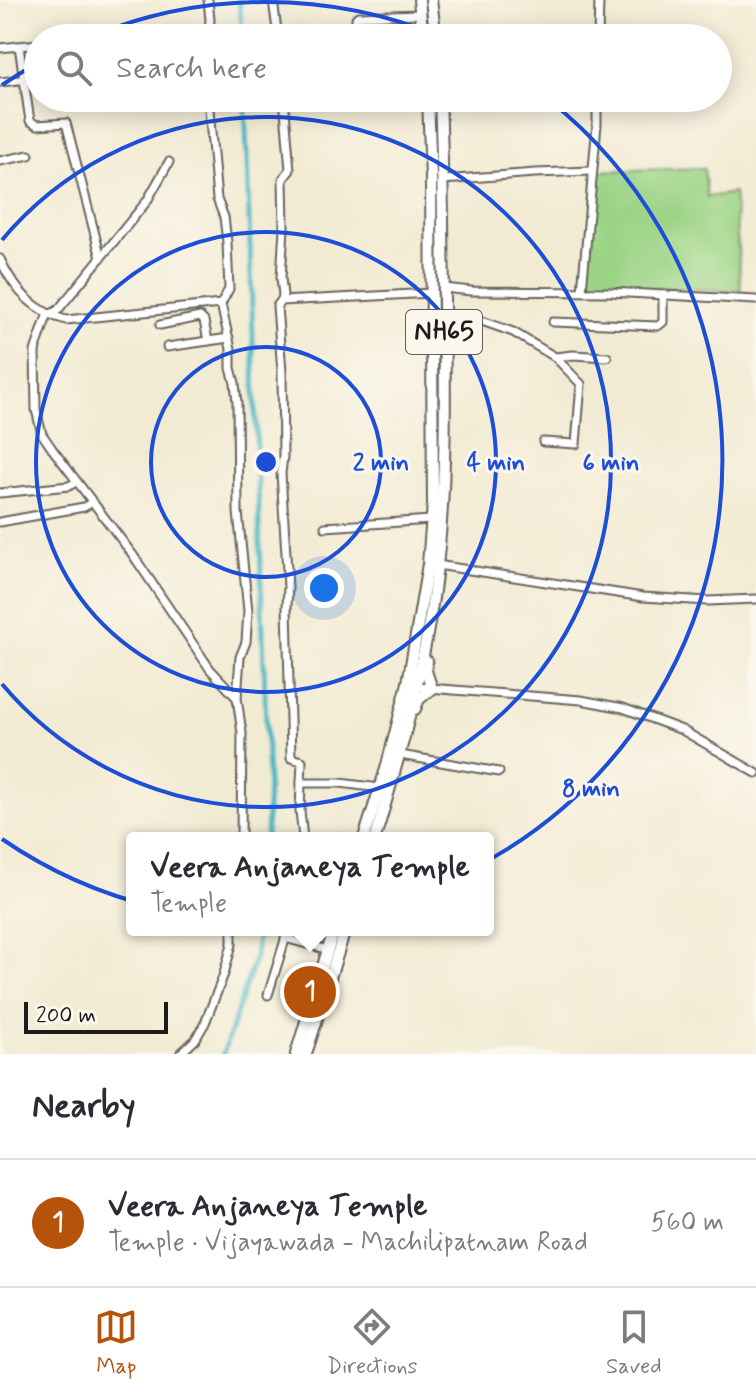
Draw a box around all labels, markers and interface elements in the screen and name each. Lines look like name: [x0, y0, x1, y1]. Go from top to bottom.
search box: [24, 24, 732, 112]
icon: search: [52, 46, 96, 90]
text: Search here: [116, 49, 267, 88]
road number: NH65: [406, 310, 482, 354]
centre of rings: [252, 448, 280, 476]
text: 2 min: [353, 448, 409, 479]
text: 4 min: [467, 448, 525, 479]
text: 6 min: [583, 448, 639, 479]
your location: [304, 568, 344, 608]
text: 8 min: [562, 774, 620, 805]
popup: [126, 832, 494, 936]
text: Veera Anjaneya Temple: [150, 848, 470, 887]
text: Temple: [150, 887, 227, 921]
pin: 1: [284, 962, 336, 1022]
scale bar: [24, 998, 168, 1034]
text: 200 m: [36, 1002, 96, 1030]
text: Nearby: [32, 1084, 136, 1129]
text: Veera Anjaneya Temple: [108, 1187, 427, 1226]
text: 1: [52, 1206, 64, 1240]
text: 560 m: [651, 1206, 724, 1240]
text: Temple · Vijayawada - Machilipatnam Road: [108, 1226, 588, 1260]
tab: Map: [94, 1305, 138, 1381]
tab: Directions: [327, 1305, 417, 1381]
tab: Saved: [606, 1305, 662, 1381]

